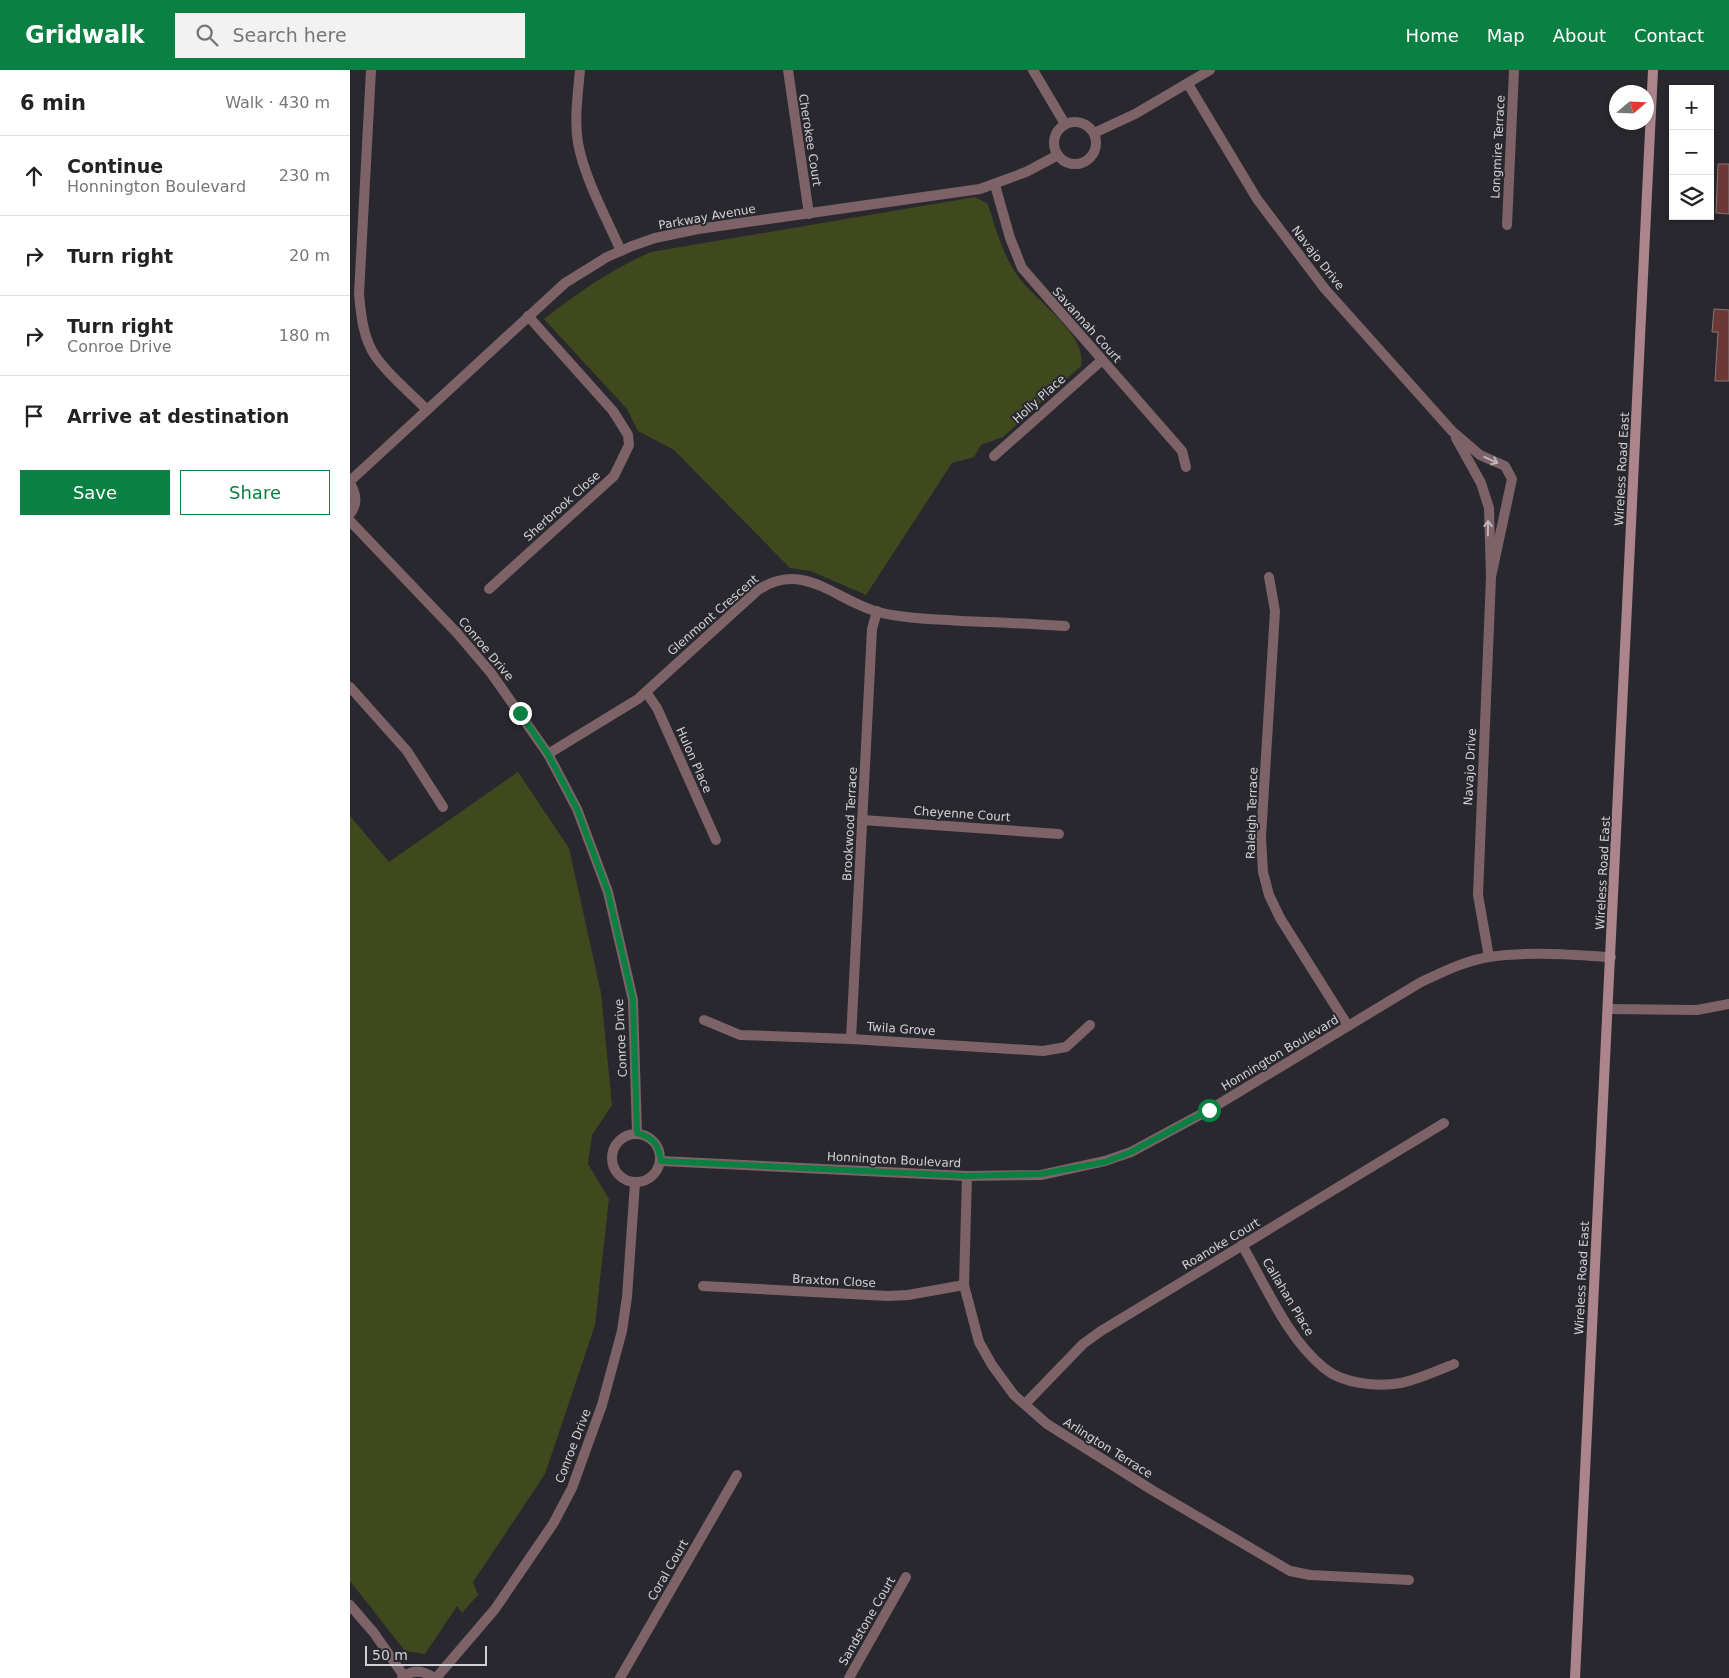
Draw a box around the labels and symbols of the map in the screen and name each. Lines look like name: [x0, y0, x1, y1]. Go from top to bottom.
north arrow: [1609, 85, 1654, 130]
street label: Cherokee Court: [796, 93, 824, 188]
street label: Longmire Terrace: [1488, 95, 1508, 199]
street label: Parkway Avenue: [657, 202, 757, 232]
street label: Navajo Drive: [1289, 223, 1347, 293]
street label: Savannah Court: [1050, 285, 1125, 366]
street label: Holly Place: [1010, 372, 1068, 426]
street label: Wireless Road East: [1612, 411, 1632, 526]
one-way arrow: [1483, 455, 1498, 465]
street label: Sherbrook Close: [521, 468, 603, 544]
one-way arrow: [1483, 521, 1493, 537]
street label: Glenmont Crescent: [665, 572, 761, 658]
street label: Conroe Drive: [455, 614, 517, 684]
route end: [509, 702, 532, 725]
street label: Hulon Place: [673, 725, 715, 795]
street label: Navajo Drive: [1461, 728, 1479, 806]
street label: Brookwood Terrace: [840, 767, 860, 881]
street label: Raleigh Terrace: [1243, 767, 1261, 859]
street label: Cheyenne Court: [913, 804, 1011, 824]
street label: Wireless Road East: [1593, 815, 1613, 930]
street label: Conroe Drive: [612, 998, 630, 1078]
street label: Honnington Boulevard: [1219, 1012, 1341, 1094]
street label: Twila Grove: [865, 1020, 936, 1038]
route start: [1198, 1099, 1221, 1122]
street label: Honnington Boulevard: [827, 1149, 961, 1171]
street label: Roanoke Court: [1180, 1215, 1263, 1273]
street label: Wireless Road East: [1572, 1220, 1592, 1335]
street label: Callahan Place: [1259, 1256, 1317, 1338]
street label: Braxton Close: [792, 1272, 876, 1290]
street label: Conroe Drive: [552, 1407, 594, 1485]
street label: Arlington Terrace: [1061, 1415, 1155, 1481]
street label: Coral Court: [645, 1537, 691, 1603]
street label: Sandstone Court: [836, 1574, 898, 1668]
scale bar: [365, 1643, 488, 1666]

